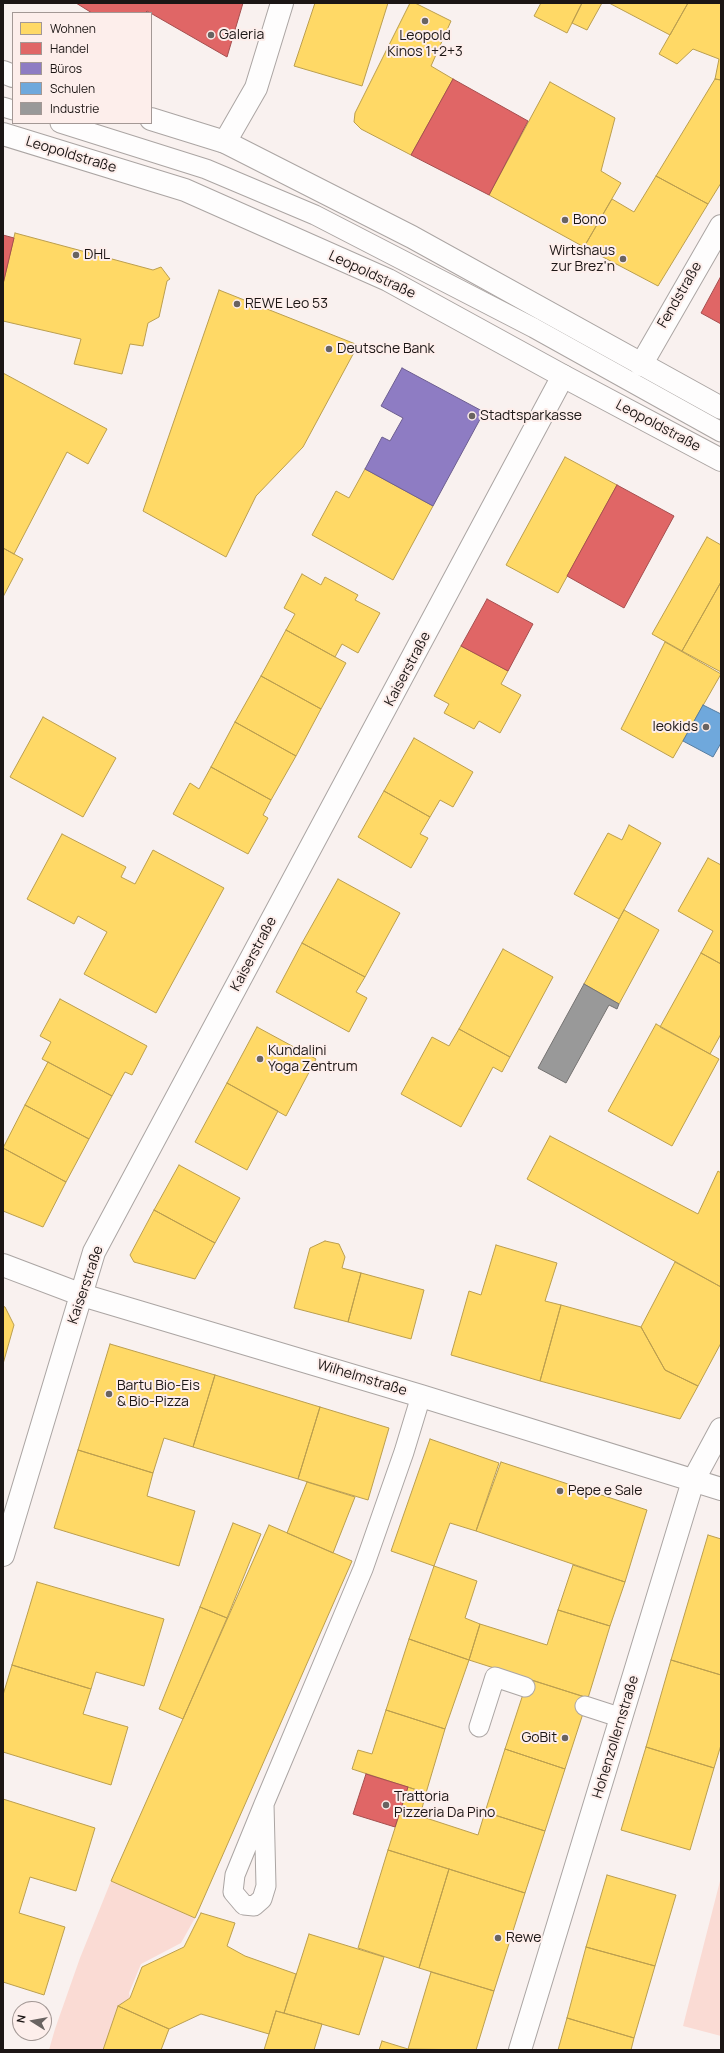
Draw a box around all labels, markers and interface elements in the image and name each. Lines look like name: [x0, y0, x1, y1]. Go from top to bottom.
legend: [12, 12, 152, 124]
marker: Leopold Kinos 1+2+3: [420, 16, 430, 26]
text: Wohnen: [50, 20, 96, 37]
place label: Galeria: [219, 27, 264, 43]
place label: Leopold Kinos 1+2+3: [387, 28, 463, 60]
marker: Galeria: [206, 30, 216, 40]
text: Handel: [50, 40, 89, 57]
text: Büros: [50, 60, 82, 77]
text: Schulen: [50, 80, 95, 97]
text: Industrie: [50, 100, 99, 117]
street label: Leopoldstraße: [24, 133, 118, 177]
place label: Bono: [573, 212, 606, 228]
marker: Bono: [560, 215, 570, 225]
place label: Wirtshaus zur Brez'n: [549, 243, 615, 276]
place label: DHL: [84, 247, 110, 263]
street label: Leopoldstraße: [326, 248, 418, 302]
marker: DHL: [71, 250, 81, 260]
marker: Wirtshaus zur Brez'n: [618, 254, 628, 264]
street label: Fendstraße: [654, 259, 706, 331]
place label: REWE Leo 53: [245, 296, 328, 312]
marker: REWE Leo 53: [232, 299, 242, 309]
place label: Deutsche Bank: [337, 341, 435, 357]
marker: Deutsche Bank: [324, 344, 334, 354]
street label: Leopoldstraße: [613, 397, 703, 455]
place label: Stadtsparkasse: [480, 408, 582, 424]
marker: Stadtsparkasse: [467, 411, 477, 421]
street label: Kaiserstraße: [381, 629, 435, 709]
place label: leokids: [652, 719, 698, 735]
marker: leokids: [701, 722, 711, 732]
street label: Kaiserstraße: [227, 914, 281, 994]
place label: Kundalini Yoga Zentrum: [268, 1043, 358, 1076]
marker: Kundalini Yoga Zentrum: [255, 1054, 265, 1064]
street label: Kaiserstraße: [65, 1244, 107, 1326]
street label: Wilhelmstraße: [315, 1356, 409, 1400]
place label: Bartu Bio-Eis & Bio-Pizza: [117, 1378, 200, 1410]
marker: Bartu Bio-Eis & Bio-Pizza: [104, 1389, 114, 1399]
place label: Pepe e Sale: [568, 1483, 642, 1499]
marker: Pepe e Sale: [555, 1486, 565, 1496]
street label: Hohenzollernstraße: [589, 1673, 643, 1801]
place label: GoBit: [521, 1730, 557, 1746]
marker: GoBit: [560, 1733, 570, 1743]
place label: Trattoria Pizzeria Da Pino: [394, 1789, 495, 1822]
marker: Trattoria Pizzeria Da Pino: [381, 1800, 391, 1810]
place label: Rewe: [506, 1930, 541, 1946]
marker: Rewe: [493, 1933, 503, 1943]
north arrow: [12, 2001, 52, 2041]
text: N: [13, 2013, 29, 2024]

